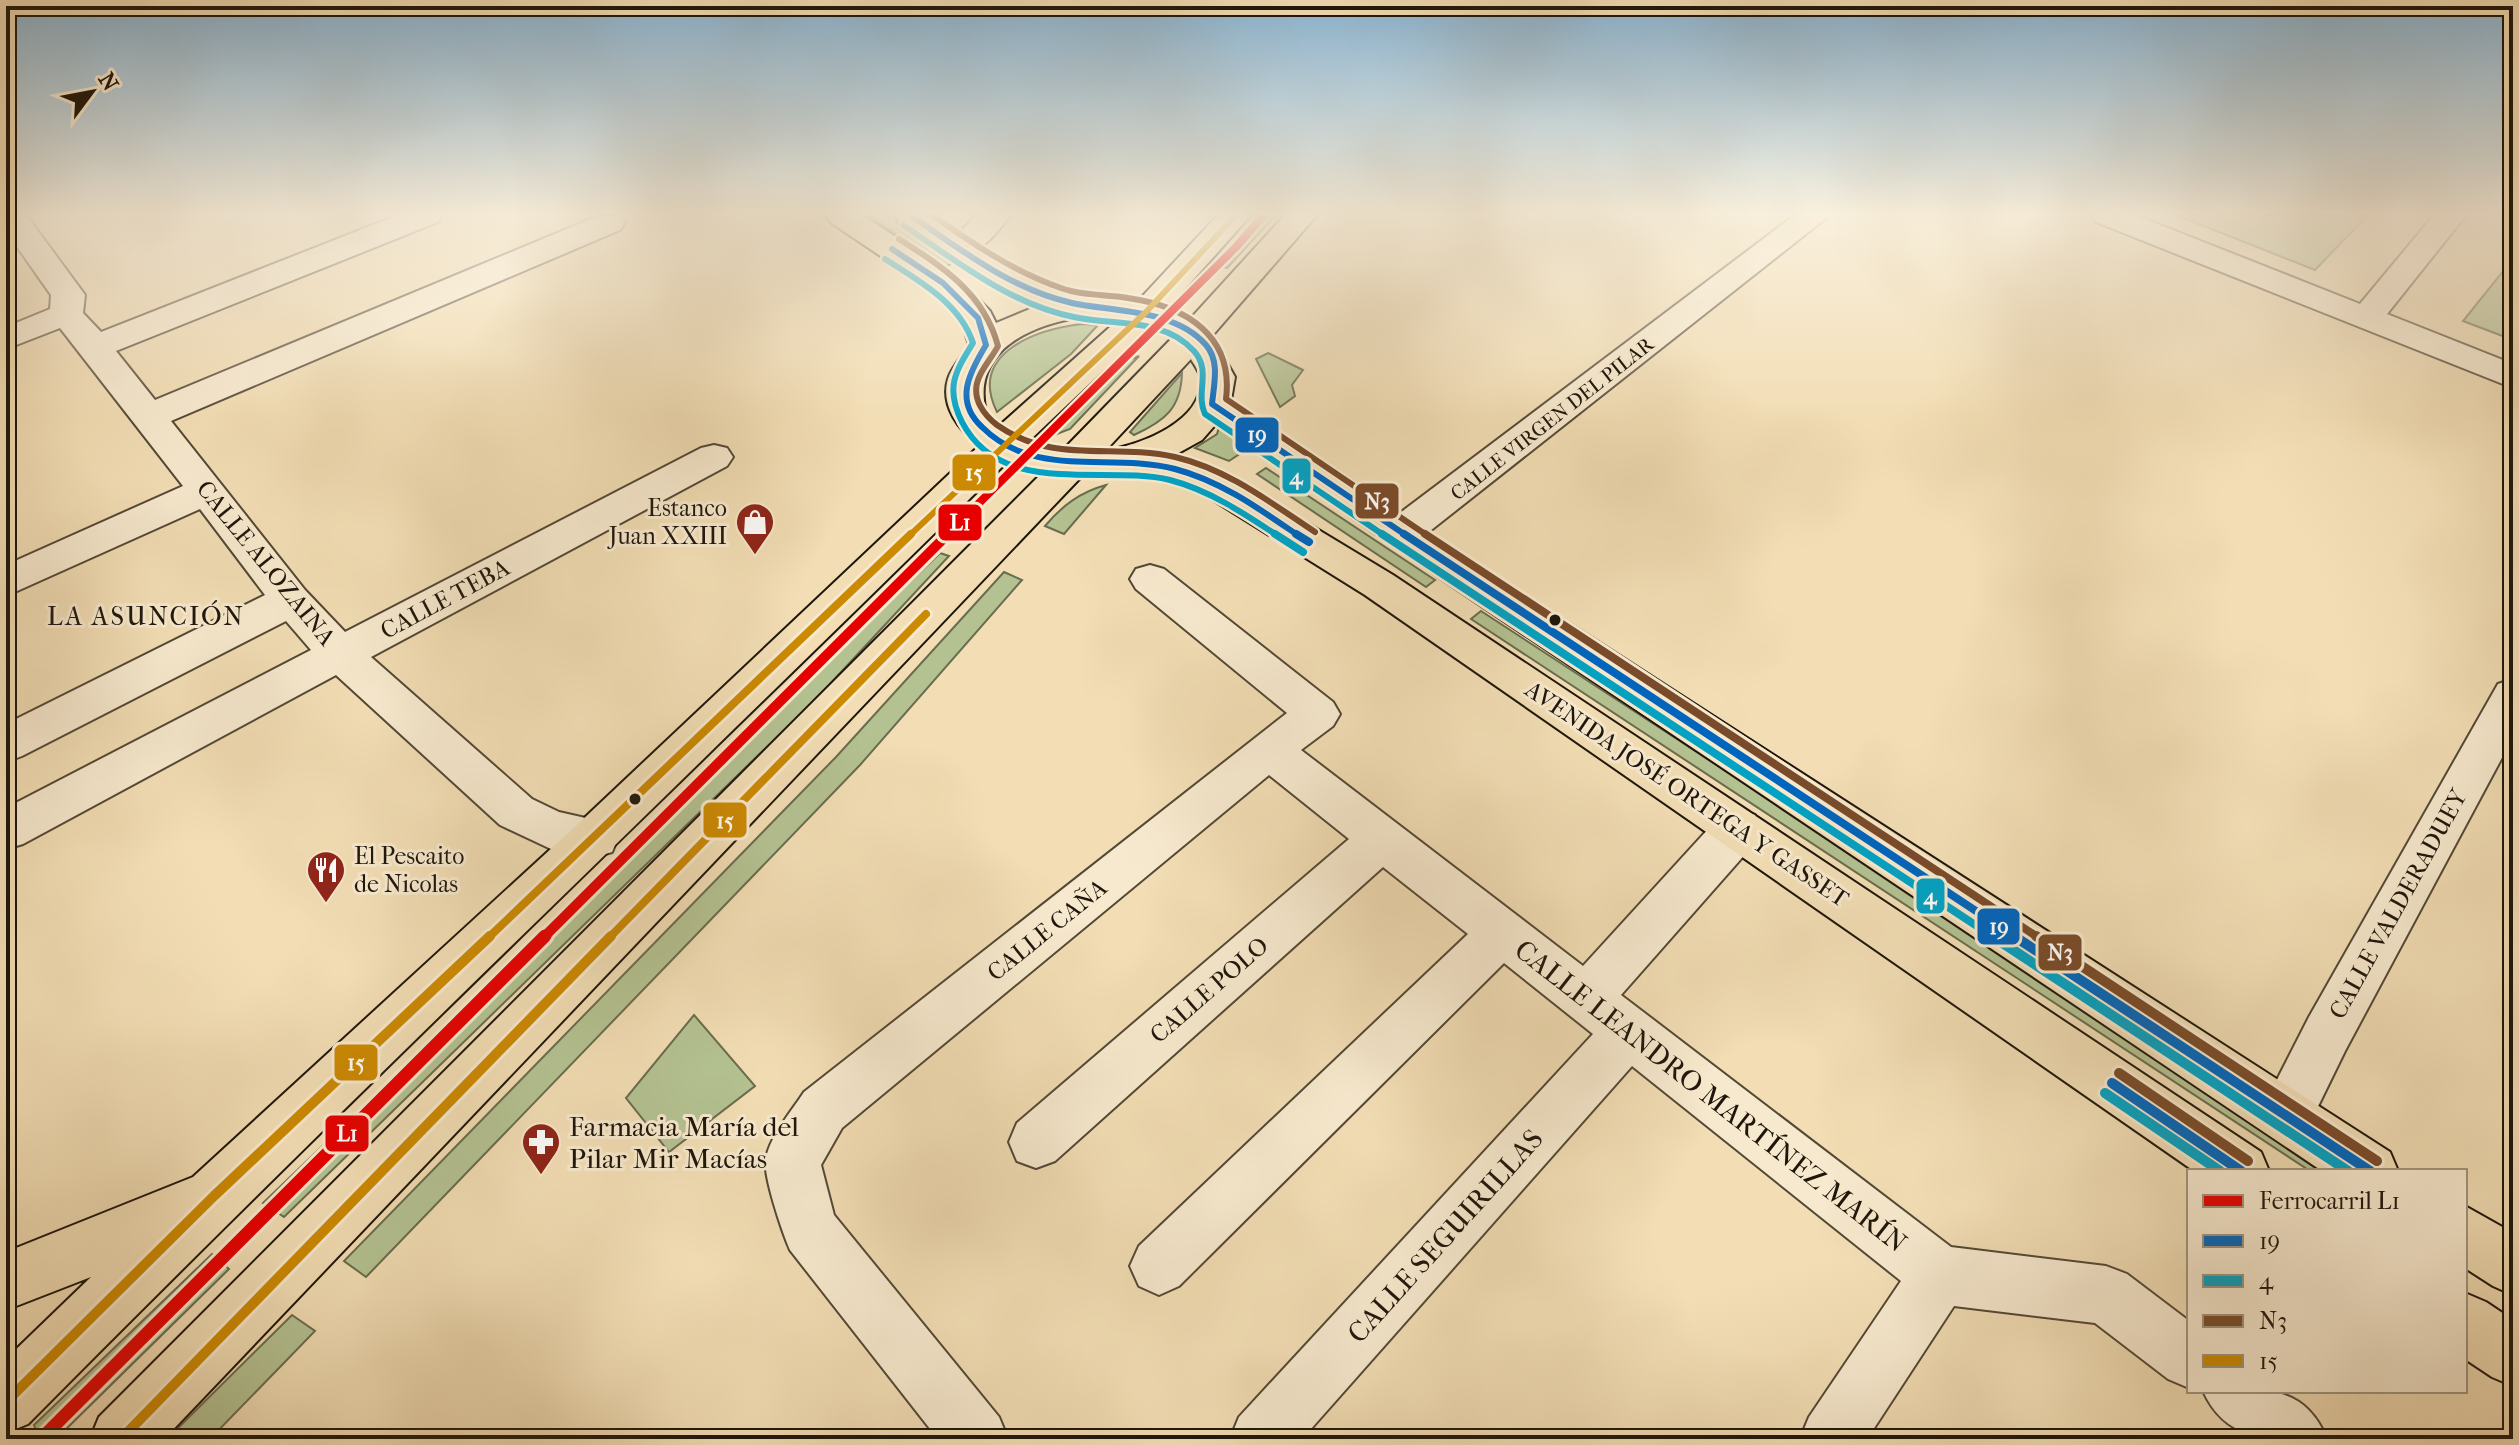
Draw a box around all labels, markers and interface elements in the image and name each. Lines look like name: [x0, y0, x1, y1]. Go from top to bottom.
north arrow: [52, 52, 132, 132]
text: N: [93, 68, 124, 96]
street label: CALLE VIRGEN DEL PILAR: [1446, 332, 1659, 505]
line badge: 19: [1234, 416, 1280, 454]
text: 19: [1247, 422, 1267, 448]
line badge: 15: [951, 453, 997, 492]
line badge: 4: [1281, 457, 1312, 495]
text: 15: [965, 460, 983, 486]
text: 4: [1289, 464, 1304, 490]
street label: CALLE ALOZAINA: [191, 475, 341, 651]
line badge: N3: [1354, 482, 1400, 520]
text: N3: [1364, 489, 1390, 515]
place label: Estanco Juan XXIII: [607, 494, 727, 550]
shop icon: Estanco Juan XXIII: [734, 501, 776, 556]
line badge: L1: [937, 503, 983, 542]
text: L1: [949, 510, 971, 536]
street label: CALLE TEBA: [376, 553, 515, 645]
district label: LA ASUNCIÓN: [47, 600, 245, 632]
unlabelled marker: [1547, 612, 1563, 628]
street label: AVENIDA JOSÉ ORTEGA Y GASSET: [1519, 674, 1855, 913]
street label: CALLE VALDERADUEY: [2323, 784, 2473, 1024]
unlabelled marker: [627, 791, 643, 807]
line badge: 15: [702, 801, 748, 839]
text: 15: [716, 808, 734, 834]
place label: El Pescaito de Nicolas: [354, 842, 464, 898]
restaurant icon: El Pescaito de Nicolas: [305, 849, 347, 904]
street label: CALLE CAÑA: [982, 873, 1113, 987]
line badge: 4: [1915, 877, 1946, 915]
text: 4: [1923, 884, 1938, 910]
line badge: 19: [1976, 907, 2021, 946]
text: 19: [1989, 914, 2009, 940]
street label: CALLE POLO: [1144, 931, 1274, 1049]
street label: CALLE LEANDRO MARTÍNEZ MARÍN: [1508, 933, 1914, 1259]
line badge: N3: [2037, 933, 2083, 972]
text: N3: [2047, 940, 2073, 966]
line badge: 15: [333, 1043, 379, 1082]
text: 15: [347, 1050, 365, 1076]
place label: Farmacia María del Pilar Mir Macías: [569, 1110, 799, 1175]
line badge: L1: [324, 1114, 370, 1153]
text: L1: [336, 1121, 358, 1147]
pharmacy icon: Farmacia María del Pilar Mir Macías: [520, 1121, 562, 1176]
street label: CALLE SEGUIRILLAS: [1340, 1122, 1550, 1350]
legend: [2187, 1169, 2467, 1393]
text: Ferrocarril L1: [2259, 1187, 2400, 1215]
text: 19: [2259, 1227, 2280, 1255]
text: 4: [2259, 1267, 2274, 1295]
text: N3: [2259, 1307, 2287, 1335]
text: 15: [2259, 1347, 2278, 1375]

